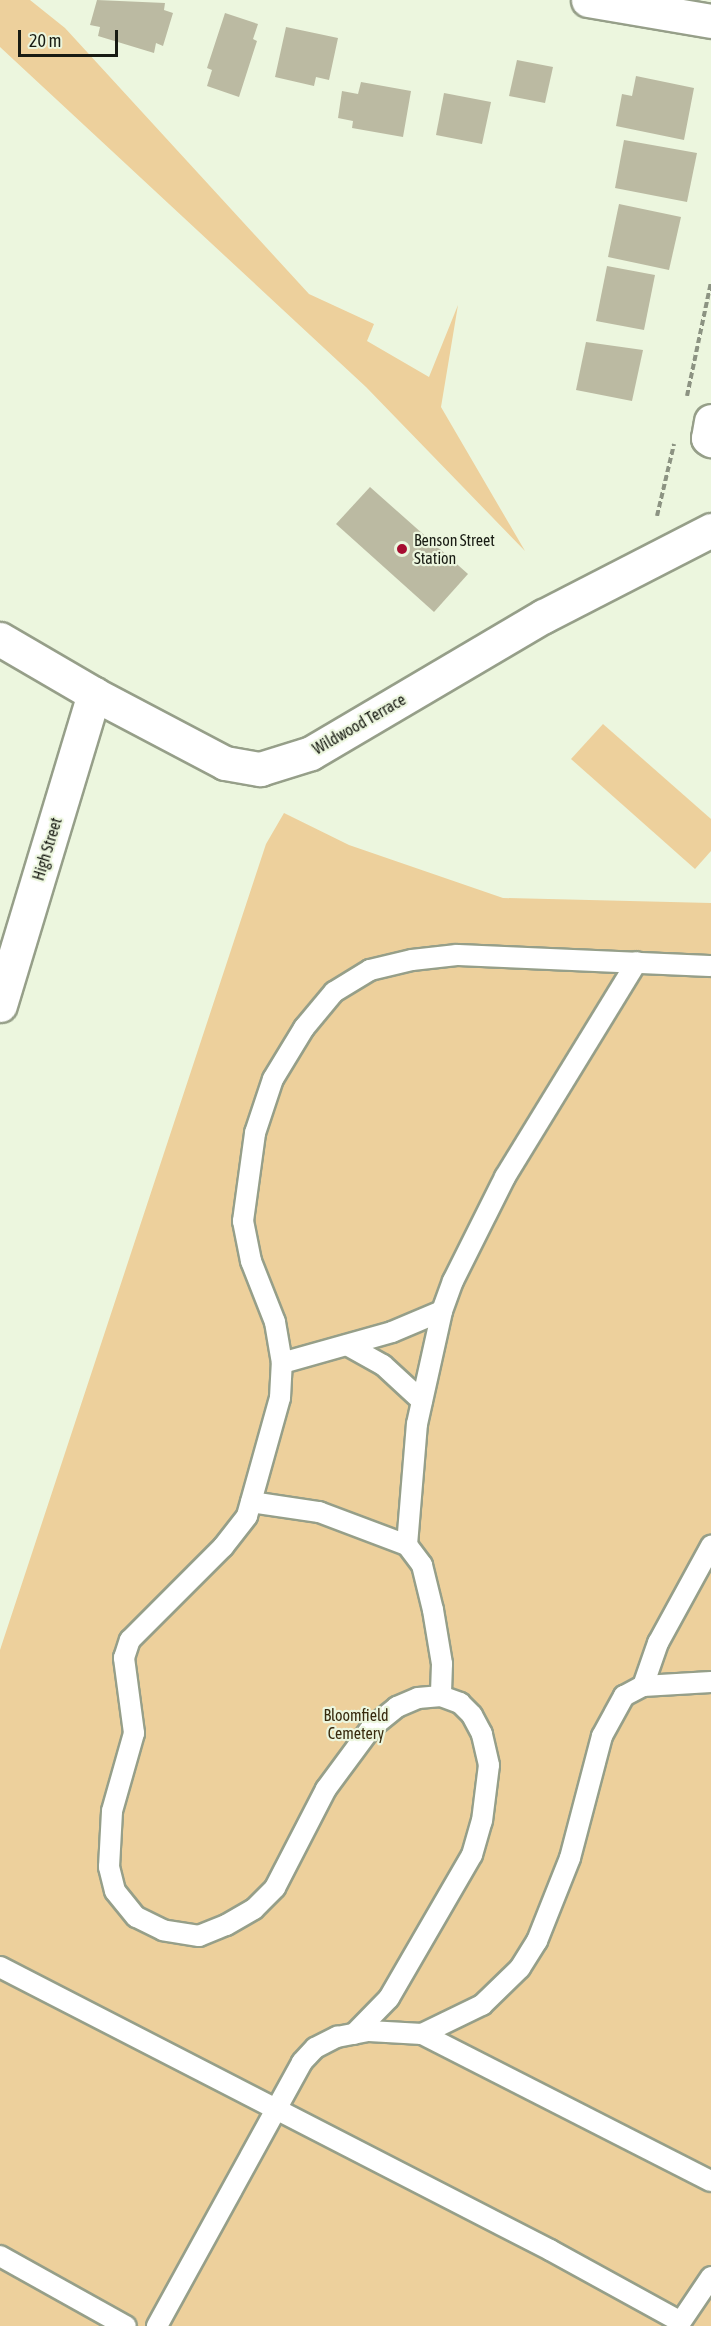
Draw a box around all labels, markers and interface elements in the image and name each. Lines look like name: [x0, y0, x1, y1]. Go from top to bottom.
scale bar: [21, 18, 122, 56]
text: 20 m: [29, 30, 61, 51]
place label: Benson Street Station: [414, 530, 495, 568]
marker: Benson Street Station: [395, 542, 409, 556]
street label: Wildwood Terrace: [309, 690, 409, 758]
street label: High Street: [28, 815, 66, 883]
park label: Bloomfield Cemetery: [323, 1705, 389, 1743]

